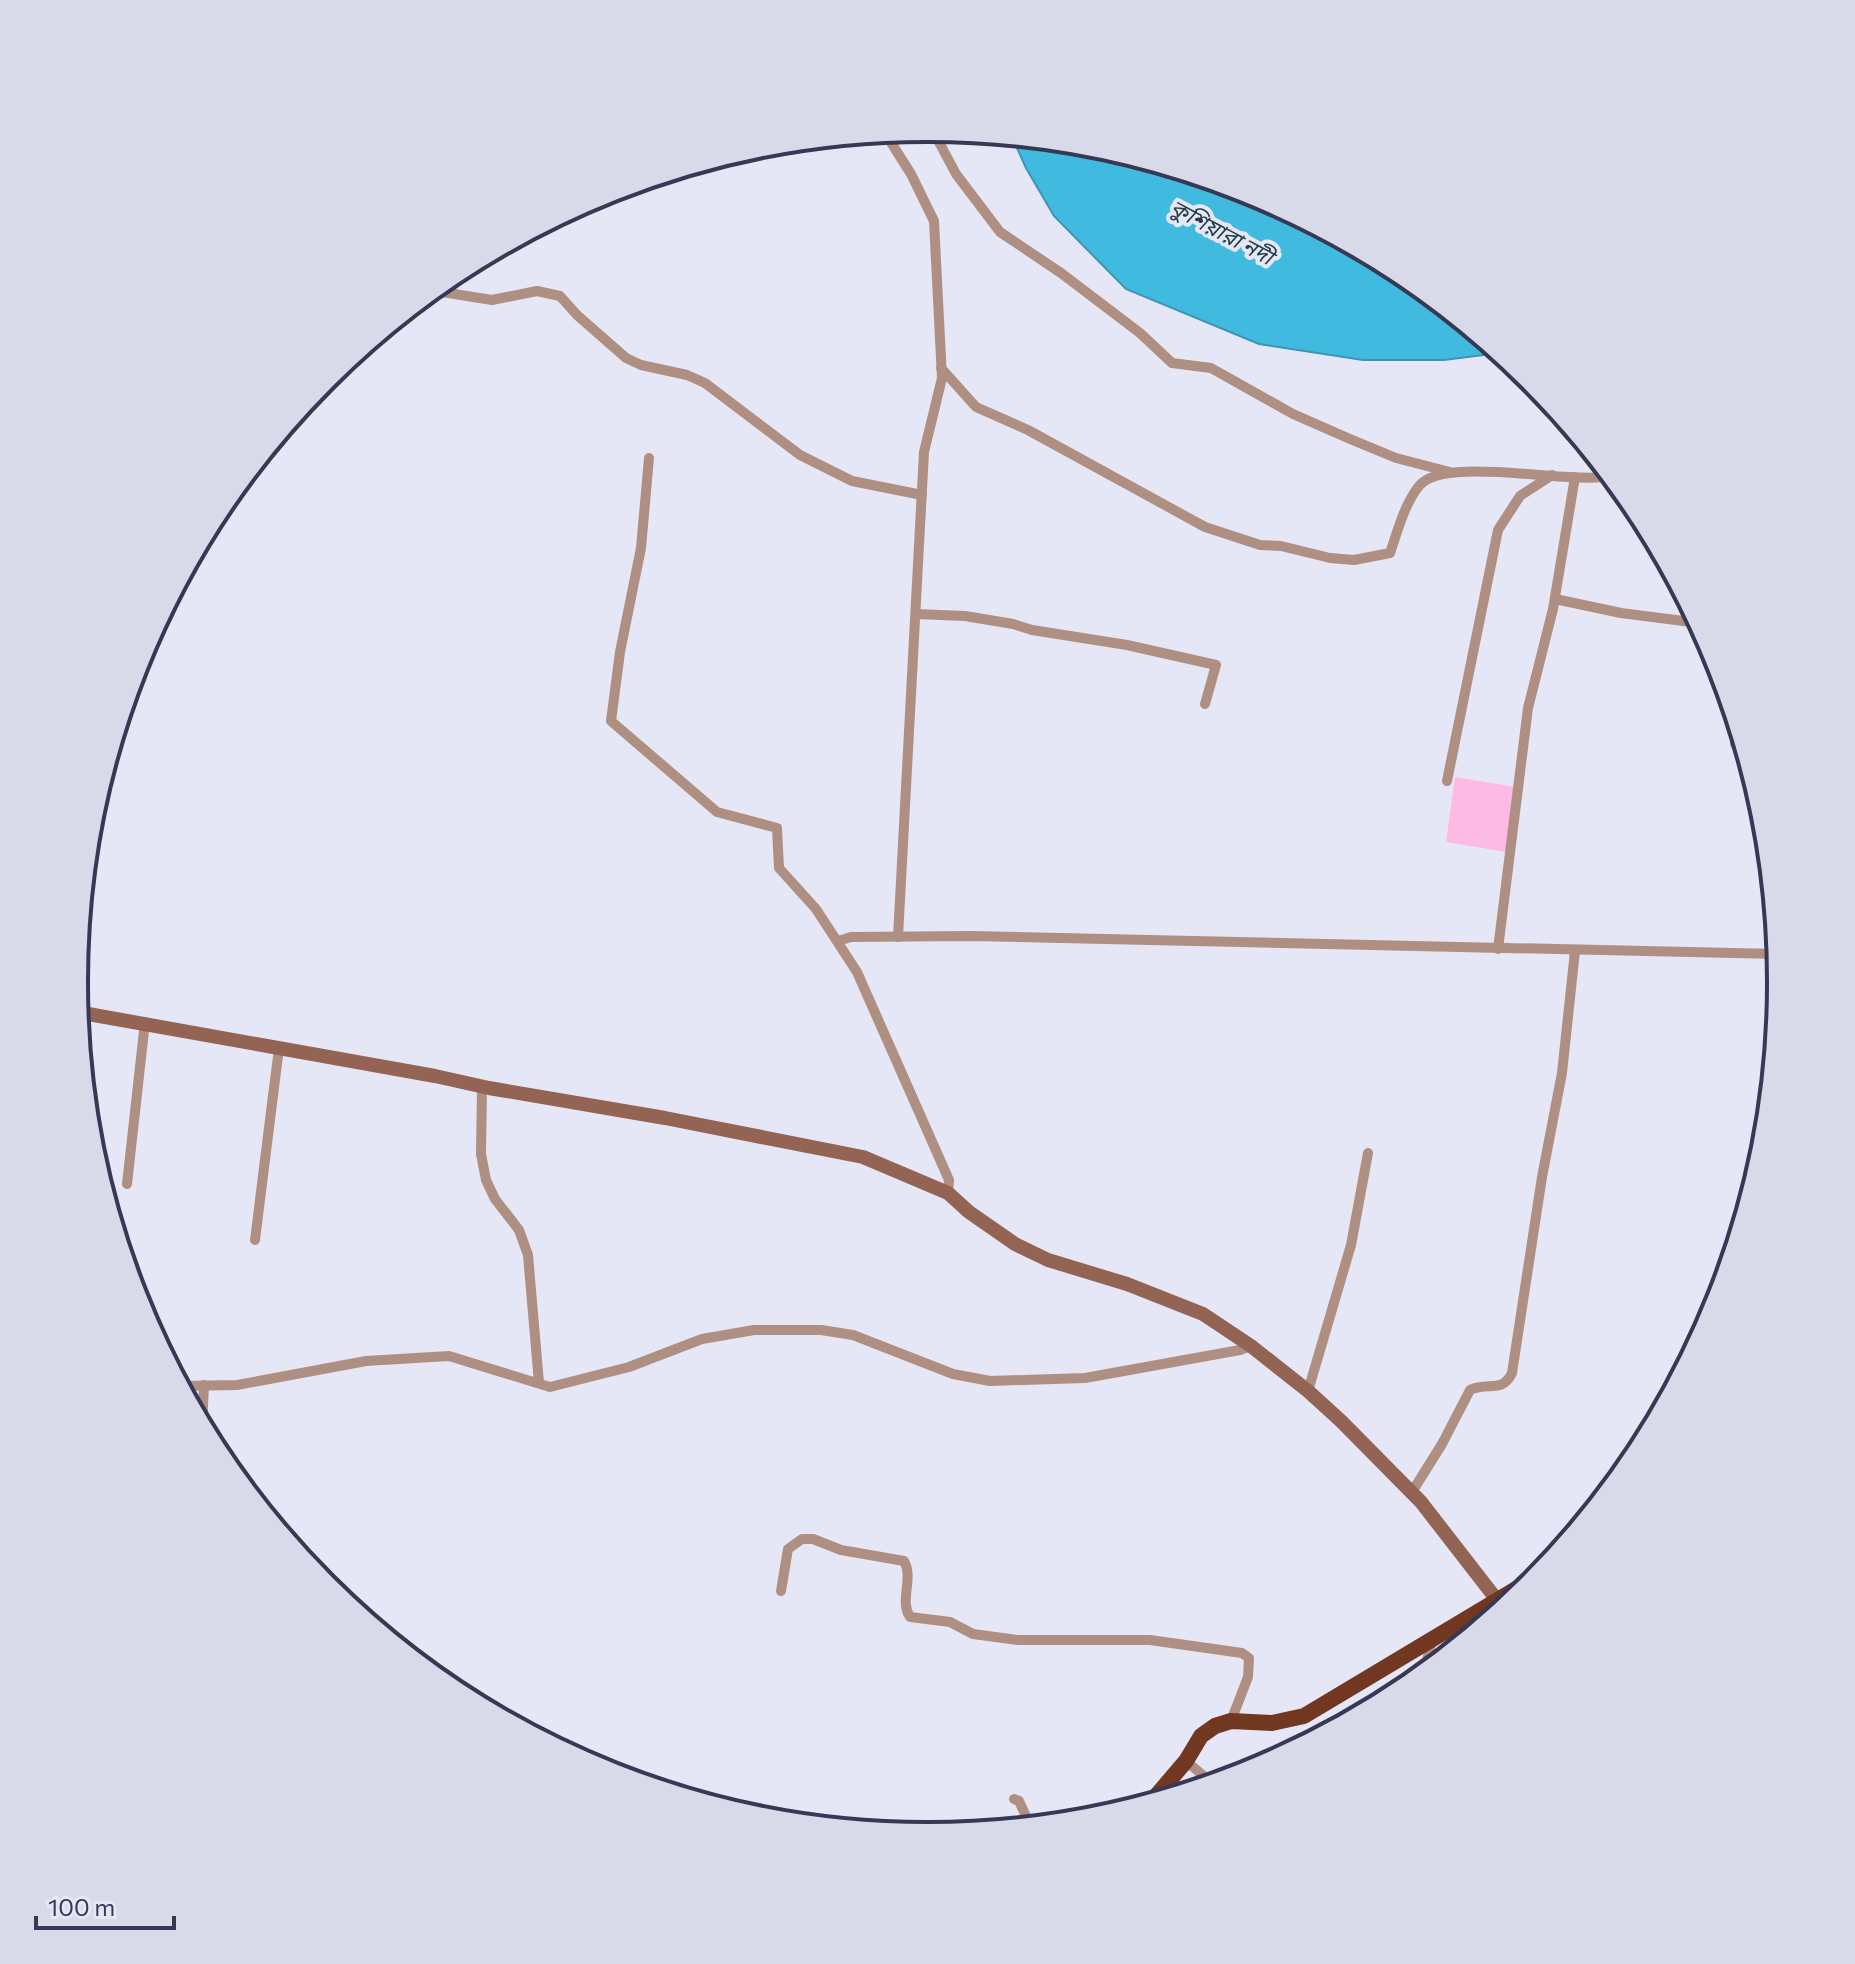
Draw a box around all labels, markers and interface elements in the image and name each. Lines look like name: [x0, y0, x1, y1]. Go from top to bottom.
water label: কুশিয়ারা নদী: [1166, 193, 1282, 273]
scale bar: [36, 1880, 174, 1930]
text: 100 m: [48, 1892, 115, 1921]

